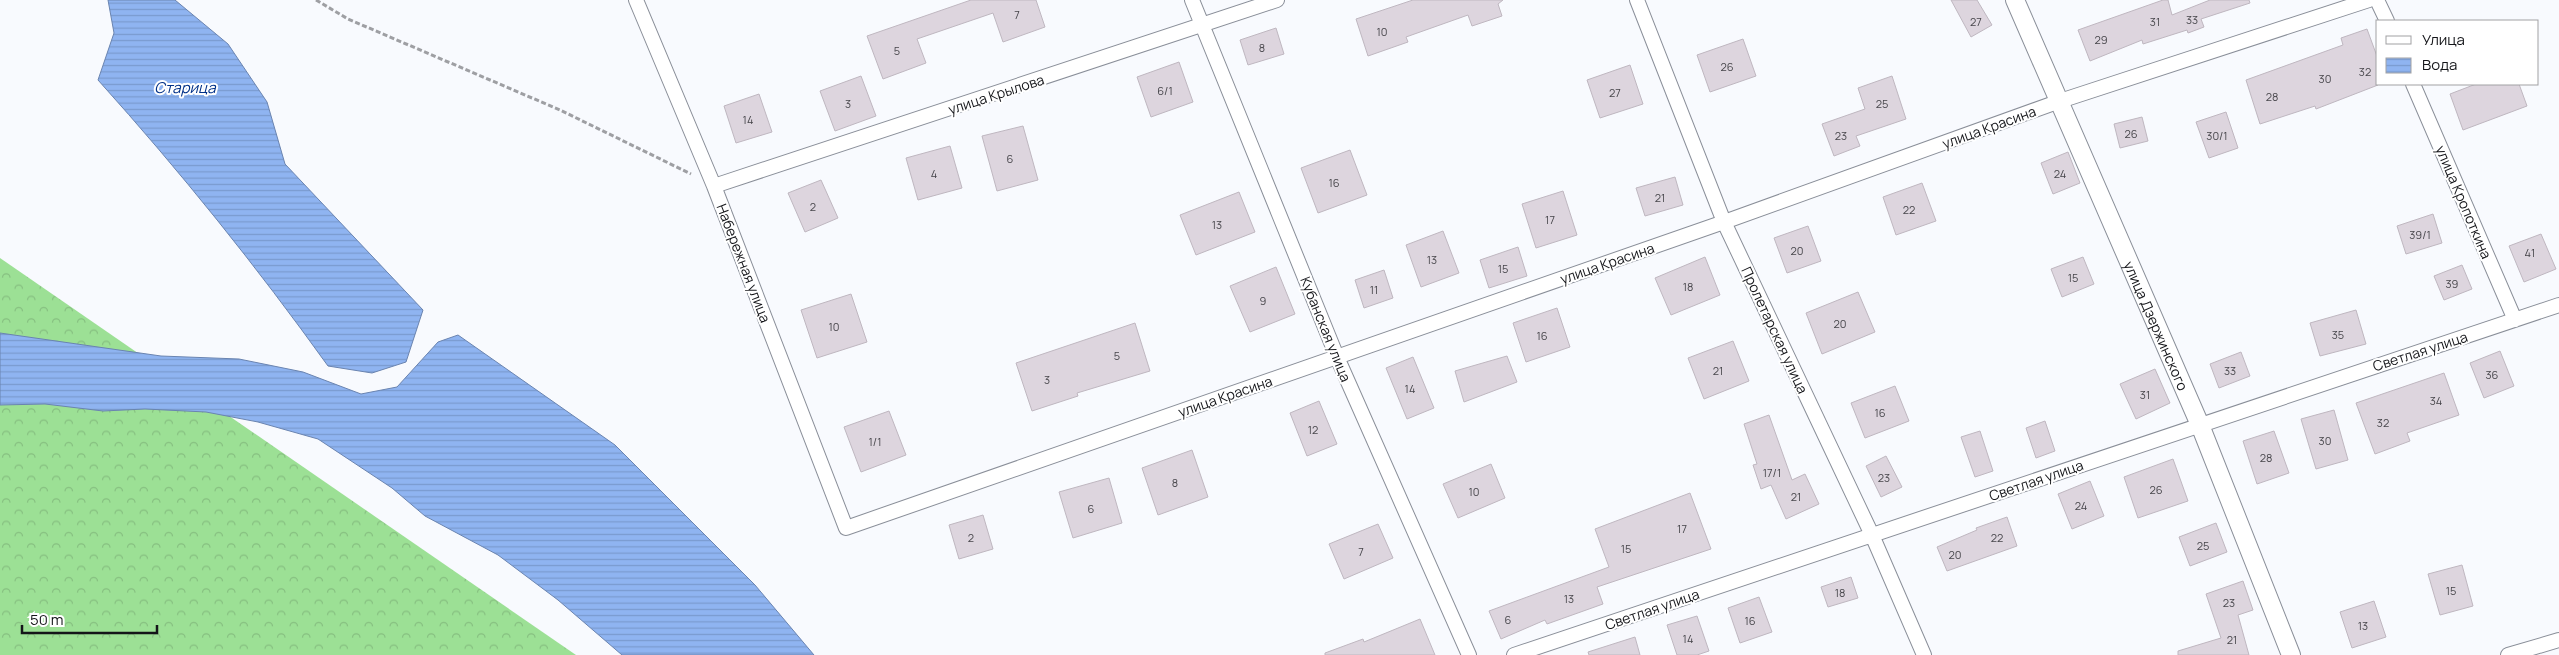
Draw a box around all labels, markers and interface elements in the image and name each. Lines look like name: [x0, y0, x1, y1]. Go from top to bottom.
house number: 7: [1014, 7, 1020, 22]
house number: 33: [2186, 12, 2198, 27]
house number: 27: [1970, 14, 1982, 29]
house number: 31: [2150, 14, 2160, 29]
legend: [2376, 20, 2539, 85]
house number: 10: [1376, 24, 1388, 39]
text: Улица: [2422, 29, 2465, 50]
house number: 29: [2094, 32, 2108, 47]
house number: 8: [1259, 40, 1265, 55]
house number: 5: [894, 43, 900, 58]
text: Вода: [2422, 54, 2457, 75]
house number: 26: [1720, 59, 1734, 74]
house number: 32: [2359, 64, 2371, 79]
street label: улица Крылова: [946, 70, 1046, 118]
house number: 30: [2319, 71, 2331, 86]
water label: Старица: [154, 77, 216, 98]
house number: 6/1: [1157, 83, 1173, 98]
house number: 27: [1609, 85, 1621, 100]
house number: 28: [2266, 89, 2278, 104]
house number: 3: [845, 96, 851, 111]
house number: 25: [1876, 96, 1888, 111]
street label: улица Красина: [1939, 101, 2039, 153]
house number: 14: [743, 112, 753, 127]
house number: 26: [2124, 126, 2138, 141]
house number: 23: [1835, 128, 1847, 143]
house number: 30/1: [2206, 128, 2228, 143]
street label: улица Кропоткина: [2432, 142, 2496, 262]
house number: 6: [1007, 151, 1014, 166]
house number: 4: [931, 166, 937, 181]
house number: 24: [2054, 166, 2066, 181]
house number: 16: [1328, 175, 1340, 190]
house number: 21: [1655, 190, 1665, 205]
house number: 2: [810, 199, 816, 214]
street label: Набережная улица: [713, 201, 775, 325]
house number: 22: [1903, 202, 1915, 217]
house number: 17: [1545, 212, 1555, 227]
house number: 13: [1212, 217, 1222, 232]
house number: 39/1: [2409, 227, 2431, 242]
street label: улица Красина: [1557, 238, 1657, 288]
house number: 20: [1791, 243, 1803, 258]
house number: 41: [2525, 245, 2535, 260]
house number: 13: [1427, 252, 1437, 267]
street label: улица Дзержинского: [2120, 258, 2193, 393]
house number: 15: [1498, 261, 1508, 276]
street label: Пролетарская улица: [1737, 264, 1813, 396]
house number: 15: [2068, 270, 2078, 285]
street label: Кубанская улица: [1296, 274, 1356, 384]
house number: 39: [2446, 276, 2459, 291]
house number: 18: [1683, 279, 1693, 294]
house number: 11: [1370, 282, 1378, 297]
house number: 9: [1260, 293, 1267, 308]
house number: 20: [1834, 316, 1846, 331]
house number: 10: [828, 319, 840, 334]
house number: 35: [2332, 327, 2344, 342]
street label: Светлая улица: [2370, 327, 2470, 375]
house number: 16: [1536, 328, 1548, 343]
house number: 5: [1114, 348, 1120, 363]
house number: 21: [1713, 363, 1723, 378]
house number: 33: [2224, 363, 2236, 378]
house number: 36: [2486, 367, 2499, 382]
street label: улица Красина: [1175, 371, 1275, 421]
house number: 3: [1044, 372, 1050, 387]
house number: 14: [1405, 381, 1415, 396]
house number: 31: [2140, 387, 2150, 402]
house number: 34: [2430, 393, 2442, 408]
house number: 16: [1874, 405, 1886, 420]
house number: 32: [2377, 415, 2389, 430]
house number: 12: [1308, 422, 1318, 437]
house number: 30: [2319, 433, 2331, 448]
house number: 1/1: [869, 434, 881, 449]
house number: 28: [2260, 450, 2272, 465]
street label: Светлая улица: [1986, 455, 2086, 505]
house number: 17/1: [1763, 465, 1781, 480]
house number: 23: [1878, 470, 1890, 485]
house number: 8: [1172, 475, 1178, 490]
house number: 26: [2149, 482, 2163, 497]
house number: 10: [1468, 484, 1480, 499]
house number: 21: [1791, 489, 1801, 504]
house number: 24: [2075, 498, 2087, 513]
house number: 6: [1088, 501, 1095, 516]
house number: 17: [1677, 521, 1687, 536]
house number: 2: [968, 530, 974, 545]
house number: 22: [1991, 530, 2003, 545]
house number: 25: [2197, 538, 2209, 553]
house number: 15: [1621, 541, 1631, 556]
house number: 7: [1358, 544, 1364, 559]
house number: 20: [1949, 547, 1961, 562]
house number: 15: [2446, 583, 2456, 598]
street label: Светлая улица: [1602, 584, 1702, 634]
house number: 18: [1835, 585, 1845, 600]
house number: 13: [1564, 591, 1574, 606]
house number: 23: [2223, 595, 2235, 610]
scale bar: [22, 602, 158, 634]
text: 50 m: [30, 609, 64, 630]
house number: 6: [1505, 612, 1512, 627]
house number: 16: [1744, 613, 1756, 628]
house number: 13: [2358, 618, 2368, 633]
house number: 14: [1683, 631, 1693, 646]
house number: 21: [2227, 632, 2237, 647]

